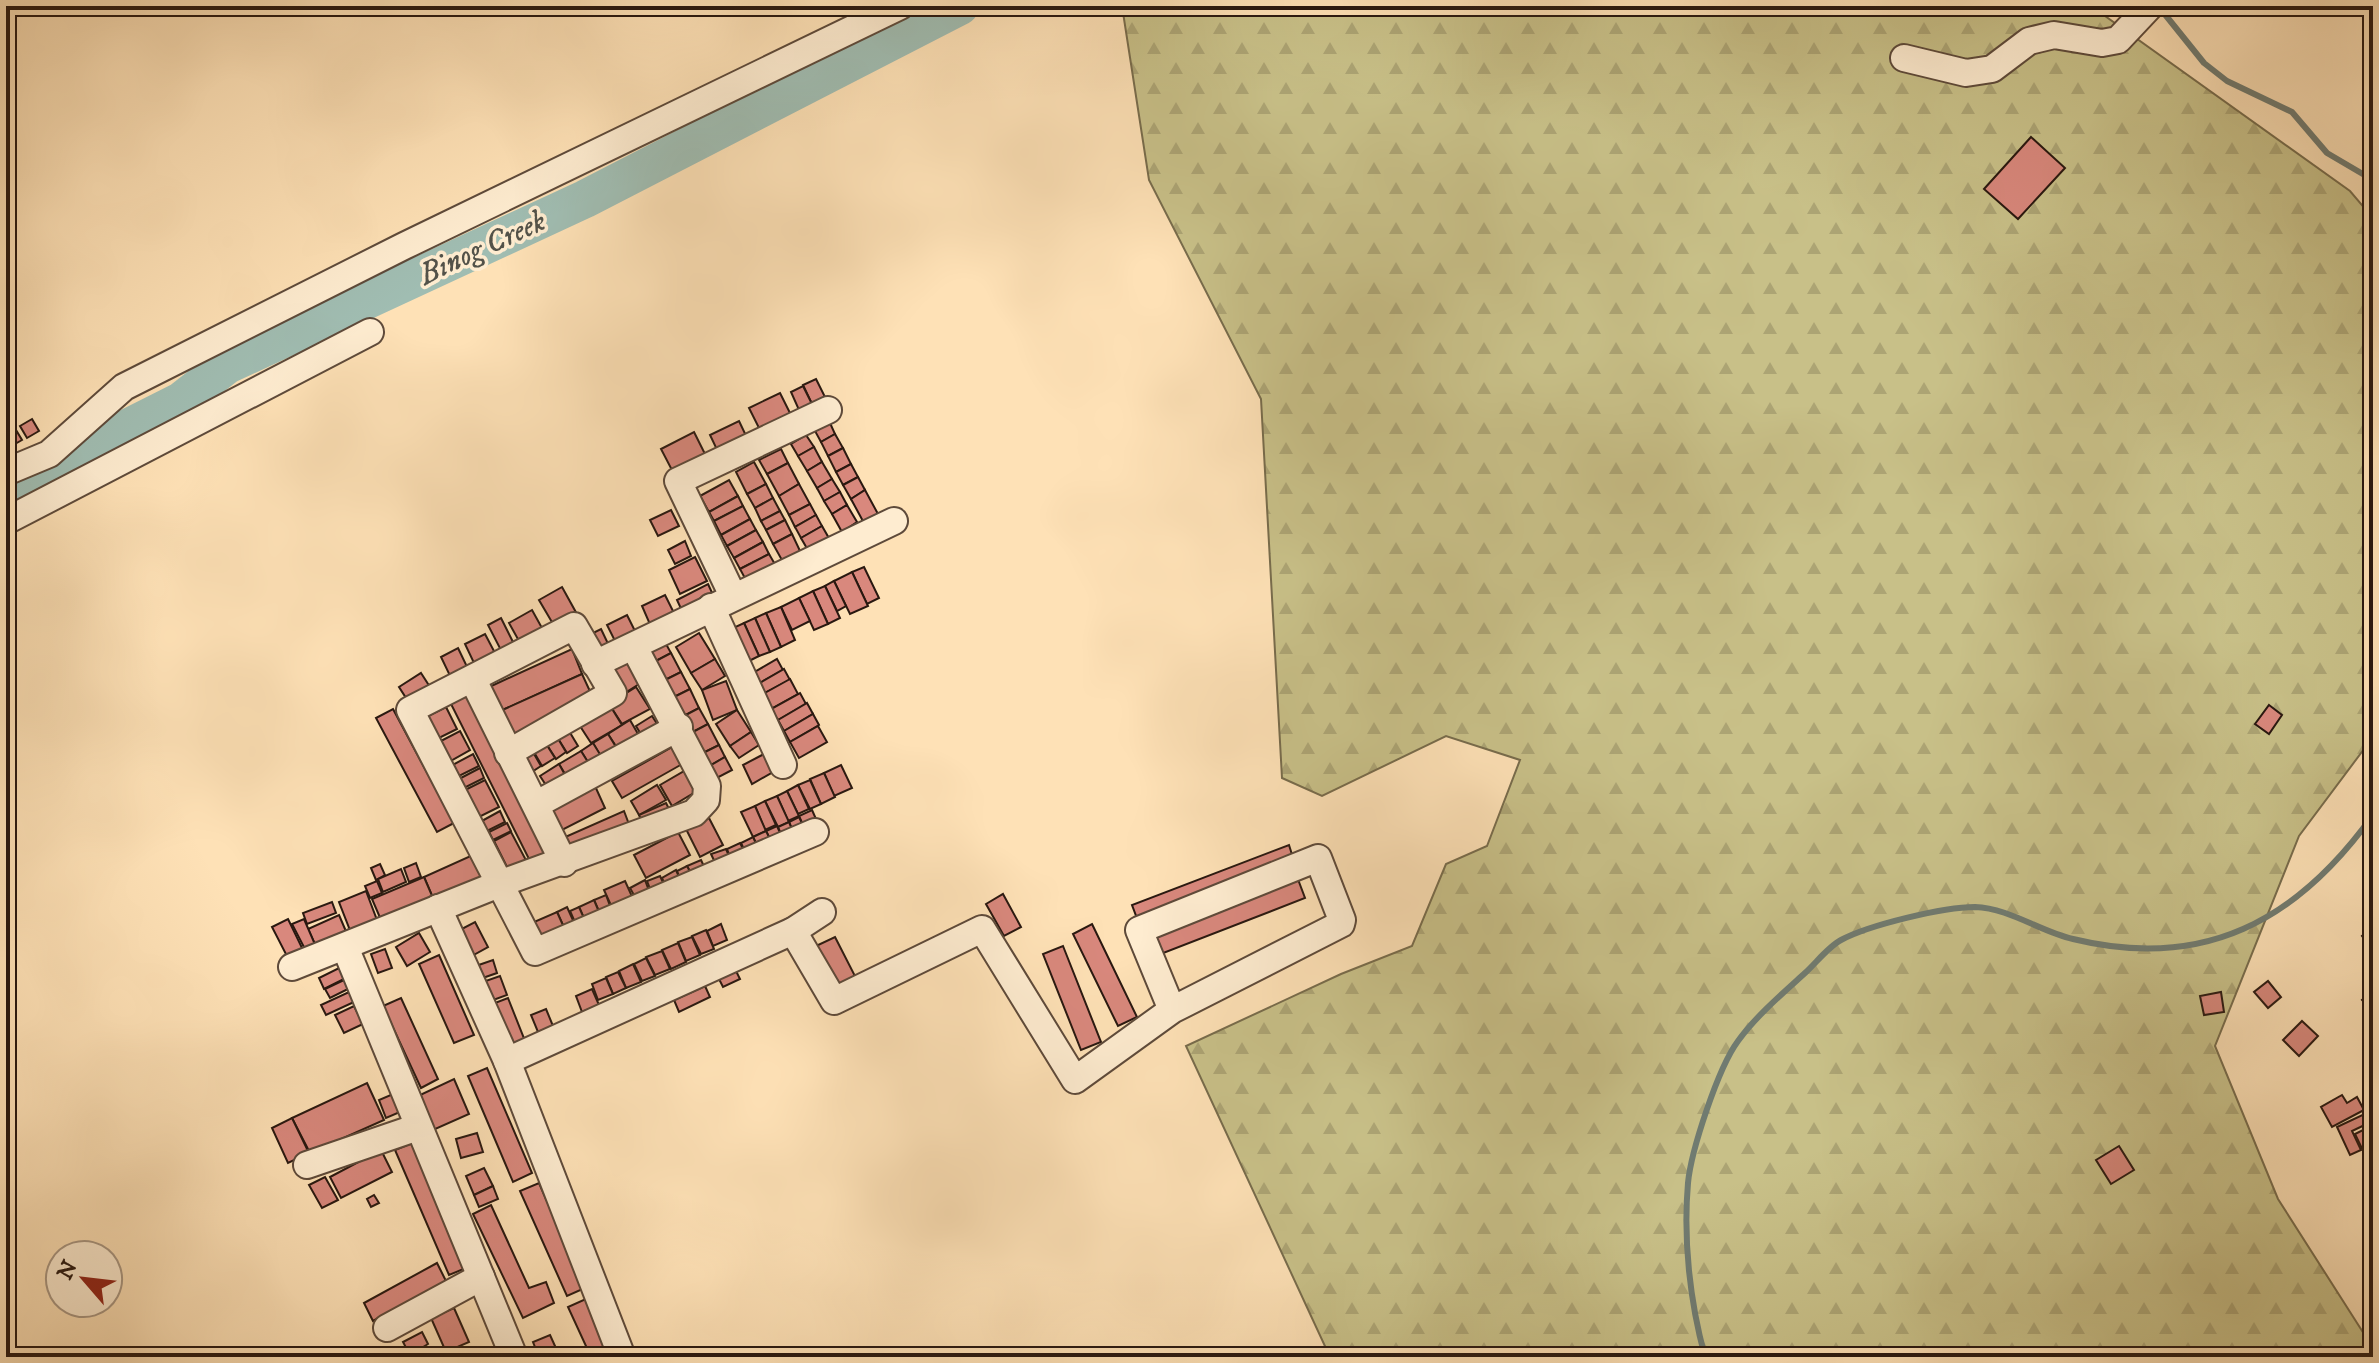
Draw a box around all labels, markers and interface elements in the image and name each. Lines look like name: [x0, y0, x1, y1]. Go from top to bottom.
water label: Binog Creek: [413, 203, 552, 294]
north arrow: [44, 1239, 124, 1319]
text: N: [52, 1256, 84, 1285]

